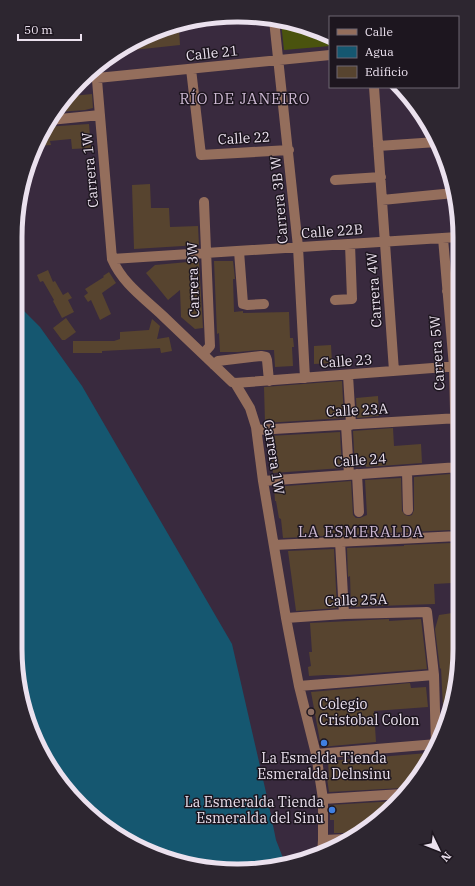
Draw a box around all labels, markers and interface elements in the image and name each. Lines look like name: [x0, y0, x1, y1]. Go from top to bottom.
scale bar: [18, 16, 81, 42]
legend: [329, 16, 459, 88]
text: 50 m: [24, 22, 53, 37]
text: Calle: [365, 24, 393, 39]
street label: Calle 21: [185, 41, 239, 65]
text: Agua: [365, 44, 394, 59]
text: Edificio: [365, 64, 408, 79]
district label: RÍO DE JANEIRO: [179, 89, 311, 108]
street label: Calle 22: [217, 128, 271, 148]
street label: Carrera 1W: [78, 131, 102, 208]
street label: Carrera 3B W: [266, 155, 292, 245]
street label: Calle 22B: [300, 220, 364, 242]
street label: Carrera 3W: [183, 241, 203, 318]
street label: Carrera 4W: [362, 251, 386, 328]
street label: Carrera 5W: [425, 314, 449, 391]
street label: Calle 23: [319, 350, 373, 372]
street label: Calle 23A: [325, 399, 389, 421]
street label: Carrera 1W: [259, 418, 289, 496]
street label: Calle 24: [333, 449, 387, 471]
district label: LA ESMERALDA: [298, 522, 424, 541]
street label: Calle 25A: [325, 590, 388, 610]
place label: Colegio Cristobal Colon: [319, 695, 420, 729]
marker: Colegio Cristobal Colon: [306, 707, 316, 717]
marker: La Esmelda Tienda Esmeralda Delnsinu: [319, 738, 329, 748]
place label: La Esmelda Tienda Esmeralda Delnsinu: [257, 749, 391, 783]
place label: La Esmeralda Tienda Esmeralda del Sinu: [185, 793, 324, 827]
marker: La Esmeralda Tienda Esmeralda del Sinu: [327, 805, 337, 815]
north arrow: [419, 830, 459, 870]
text: N: [438, 849, 454, 865]

